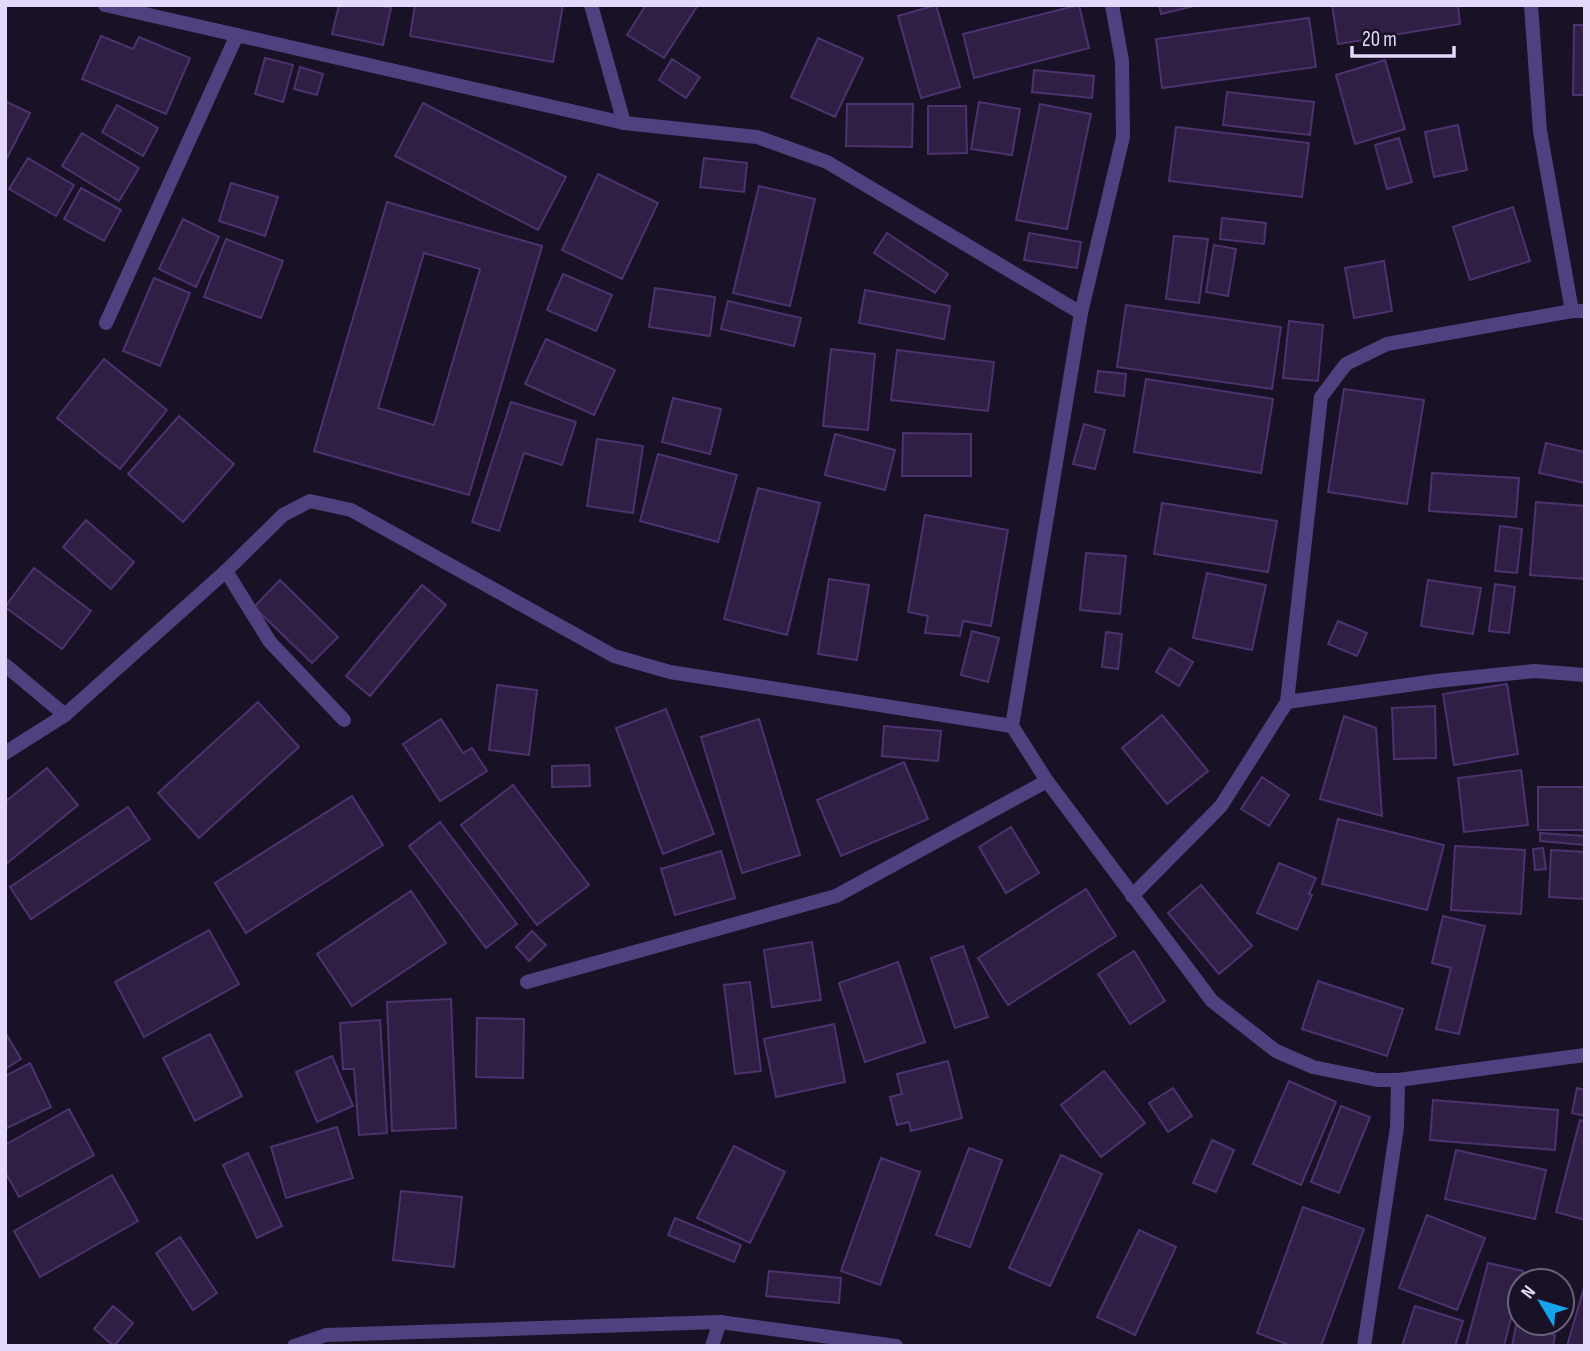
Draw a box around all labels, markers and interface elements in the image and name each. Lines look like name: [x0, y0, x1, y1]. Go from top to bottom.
scale bar: [1352, 14, 1454, 58]
text: 20 m: [1362, 27, 1397, 52]
north arrow: [1506, 1267, 1576, 1337]
text: N: [1517, 1281, 1541, 1304]

